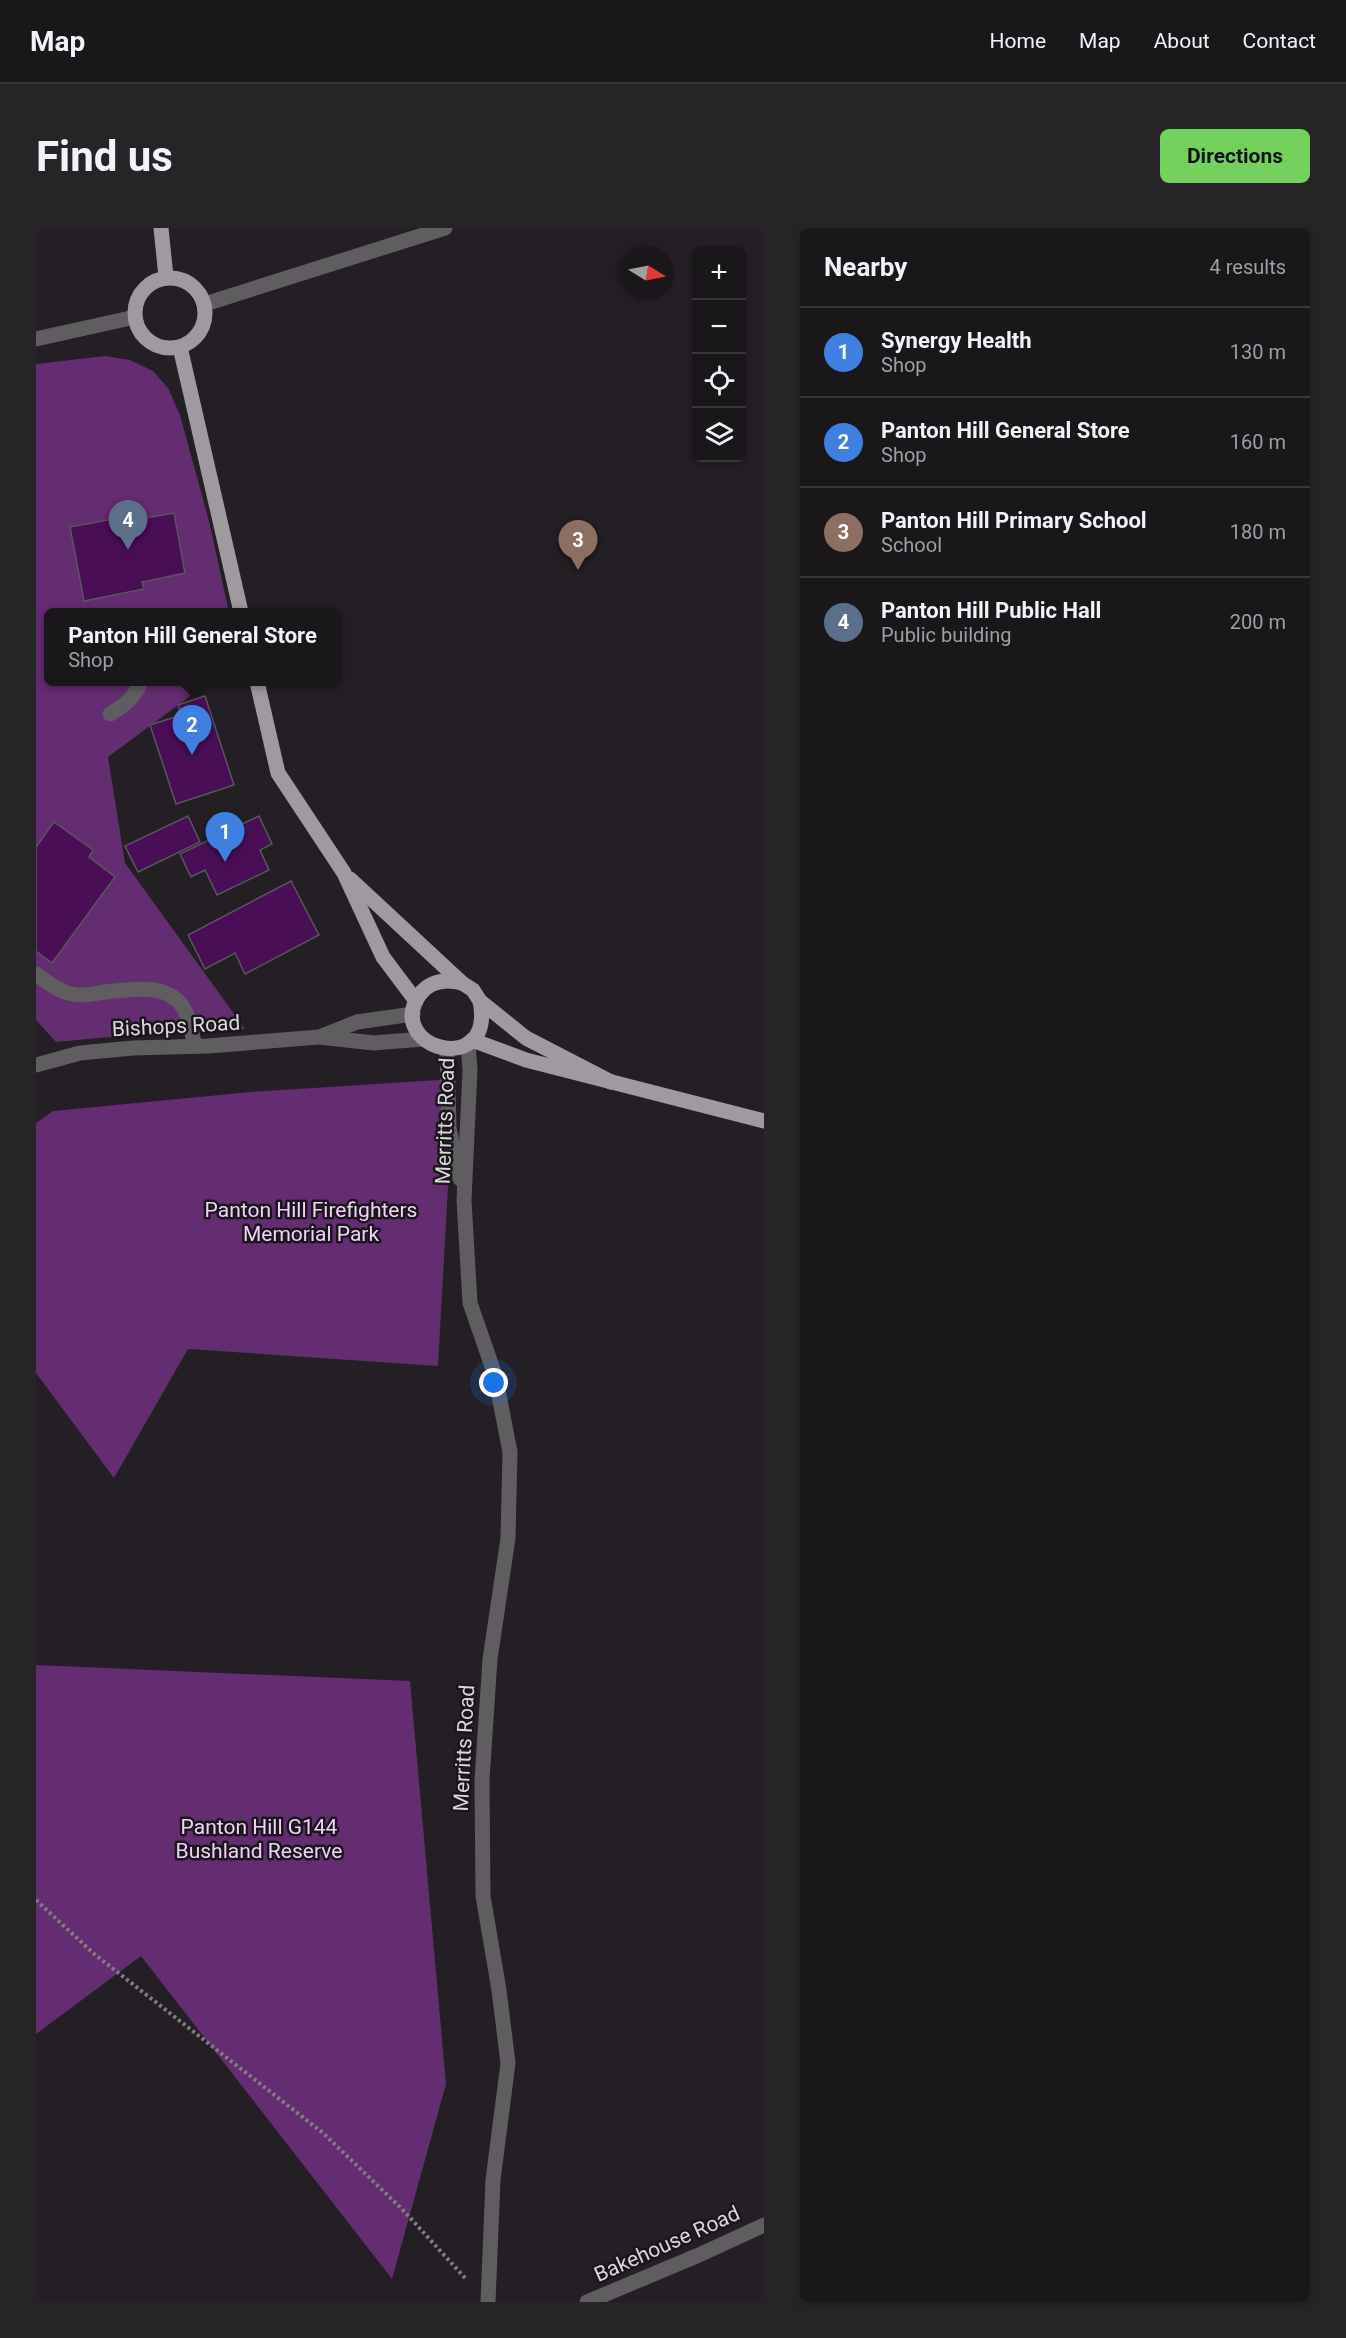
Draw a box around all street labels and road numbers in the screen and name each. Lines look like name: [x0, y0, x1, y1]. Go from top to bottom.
street label: Bishops Road: [111, 1011, 241, 1041]
street label: Merritts Road: [431, 1057, 459, 1185]
street label: Merritts Road: [449, 1684, 479, 1812]
street label: Bakehouse Road: [591, 2201, 743, 2287]

